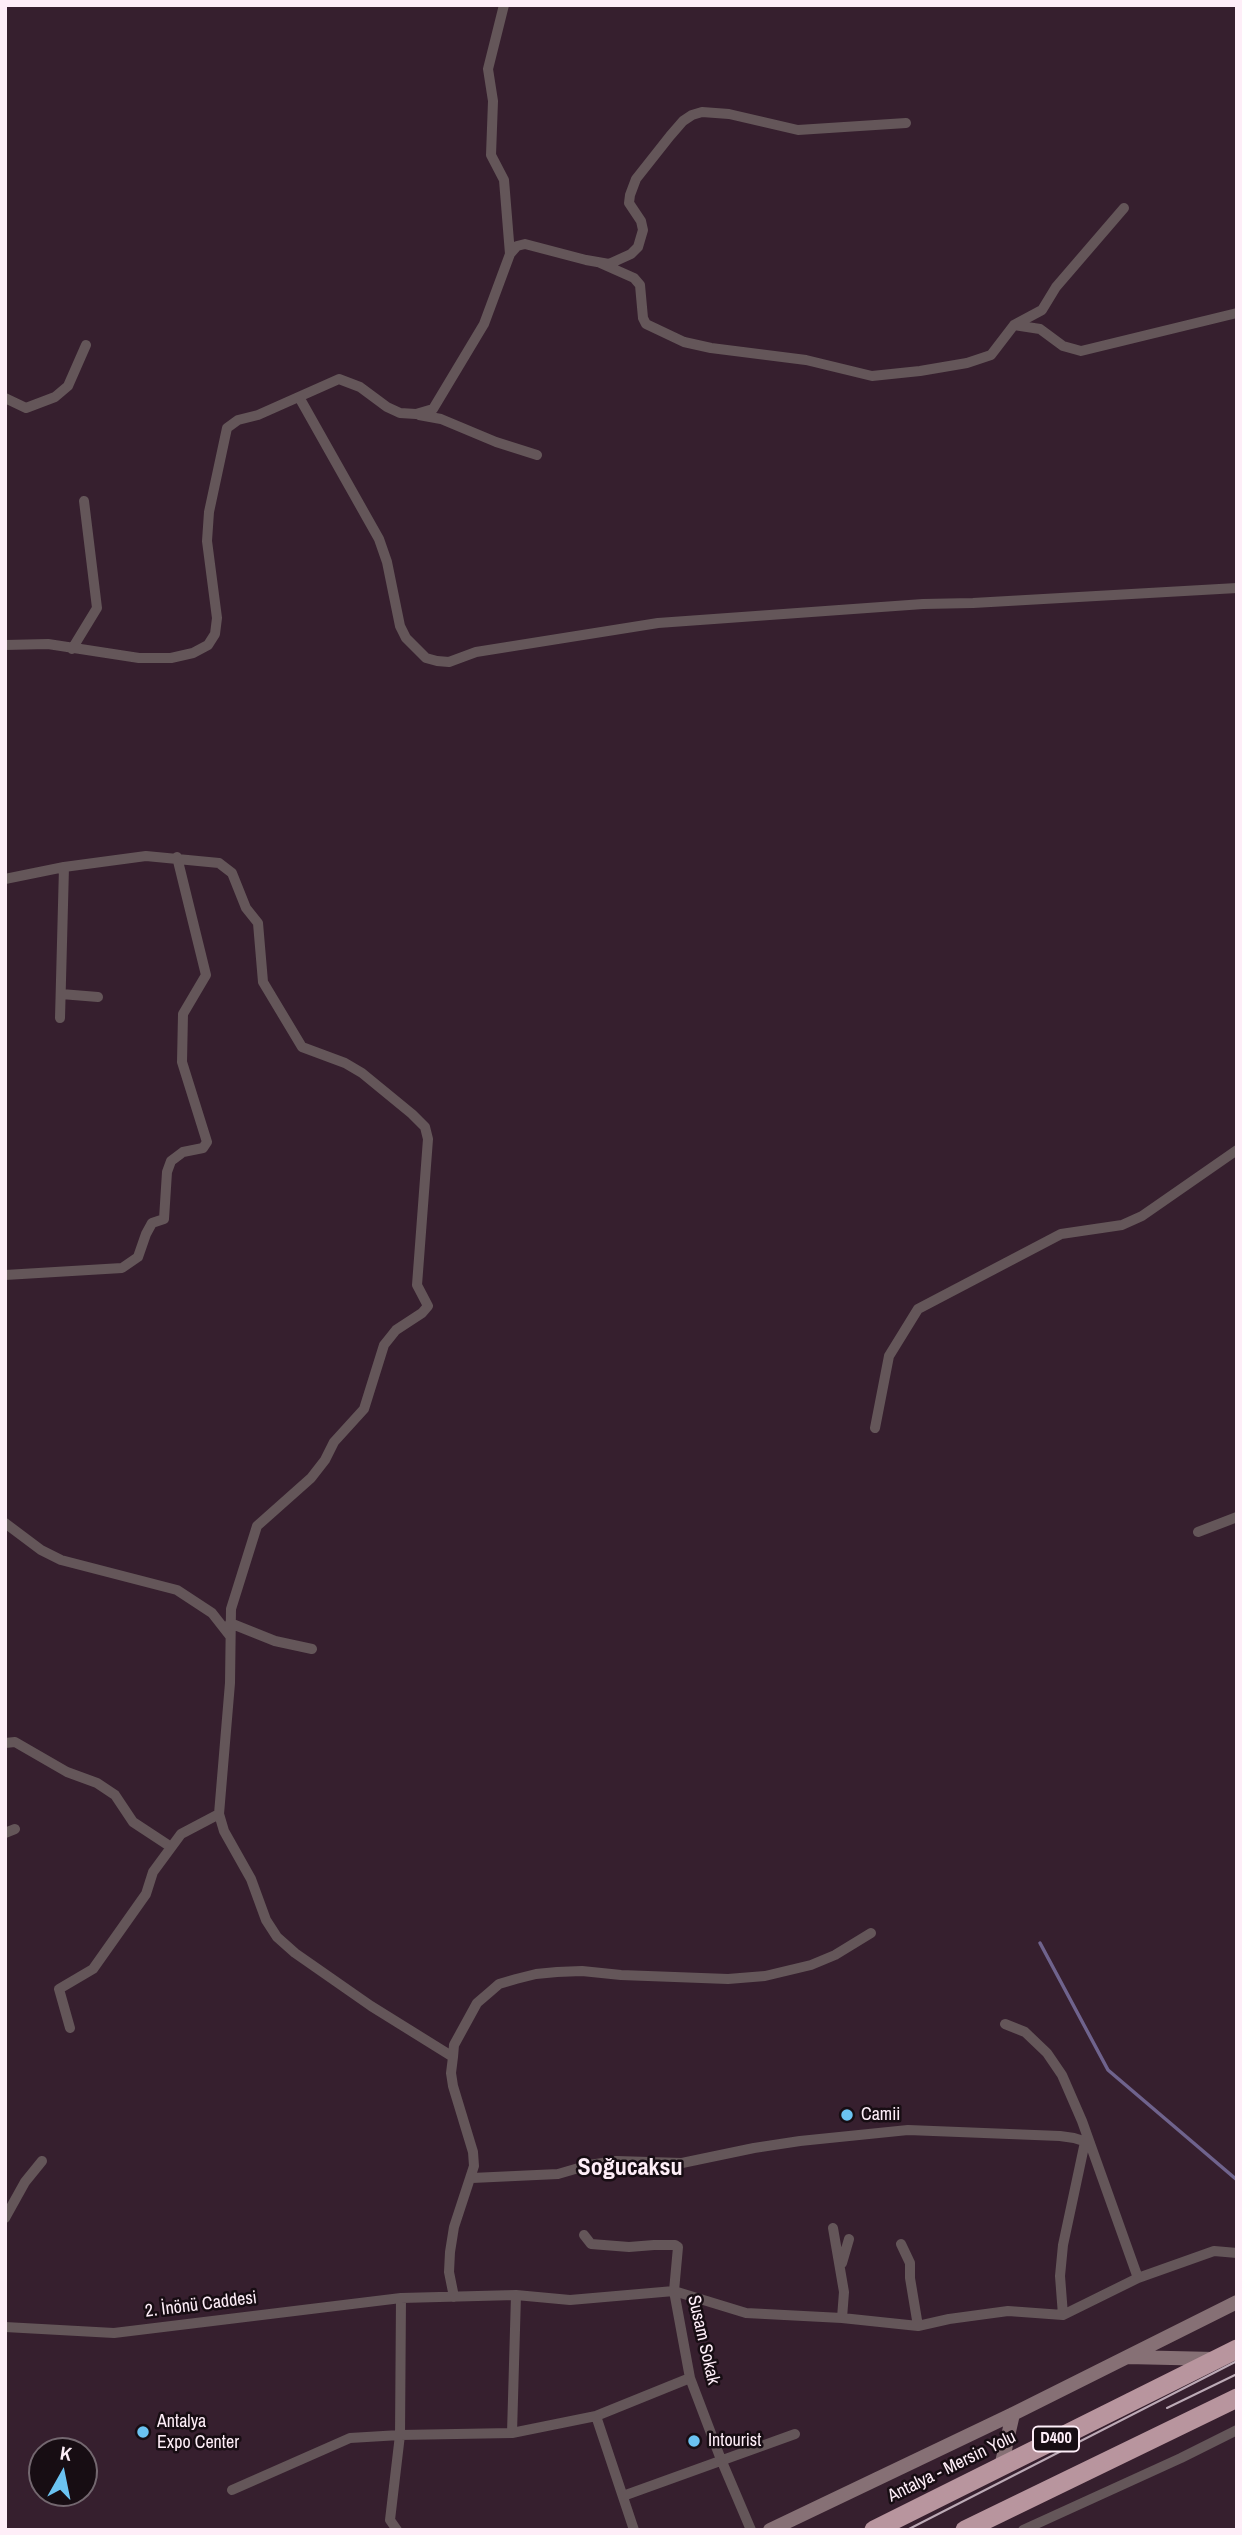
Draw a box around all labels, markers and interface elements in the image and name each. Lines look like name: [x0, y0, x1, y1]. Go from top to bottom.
place label: Camii: [861, 2104, 900, 2126]
marker: Camii: [839, 2107, 855, 2123]
district label: Soğucaksu: [578, 2155, 682, 2183]
street label: 2. İnönü Caddesi: [144, 2287, 258, 2323]
street label: Susam Sokak: [682, 2293, 724, 2387]
place label: Antalya Expo Center: [157, 2411, 239, 2454]
marker: Antalya Expo Center: [135, 2424, 151, 2440]
road number: D400: [1033, 2426, 1079, 2452]
street label: Antalya - Mersin Yolu: [884, 2427, 1020, 2507]
place label: Intourist: [708, 2430, 761, 2452]
marker: Intourist: [686, 2433, 702, 2449]
north arrow: [28, 2437, 98, 2507]
text: K: [58, 2440, 74, 2467]

